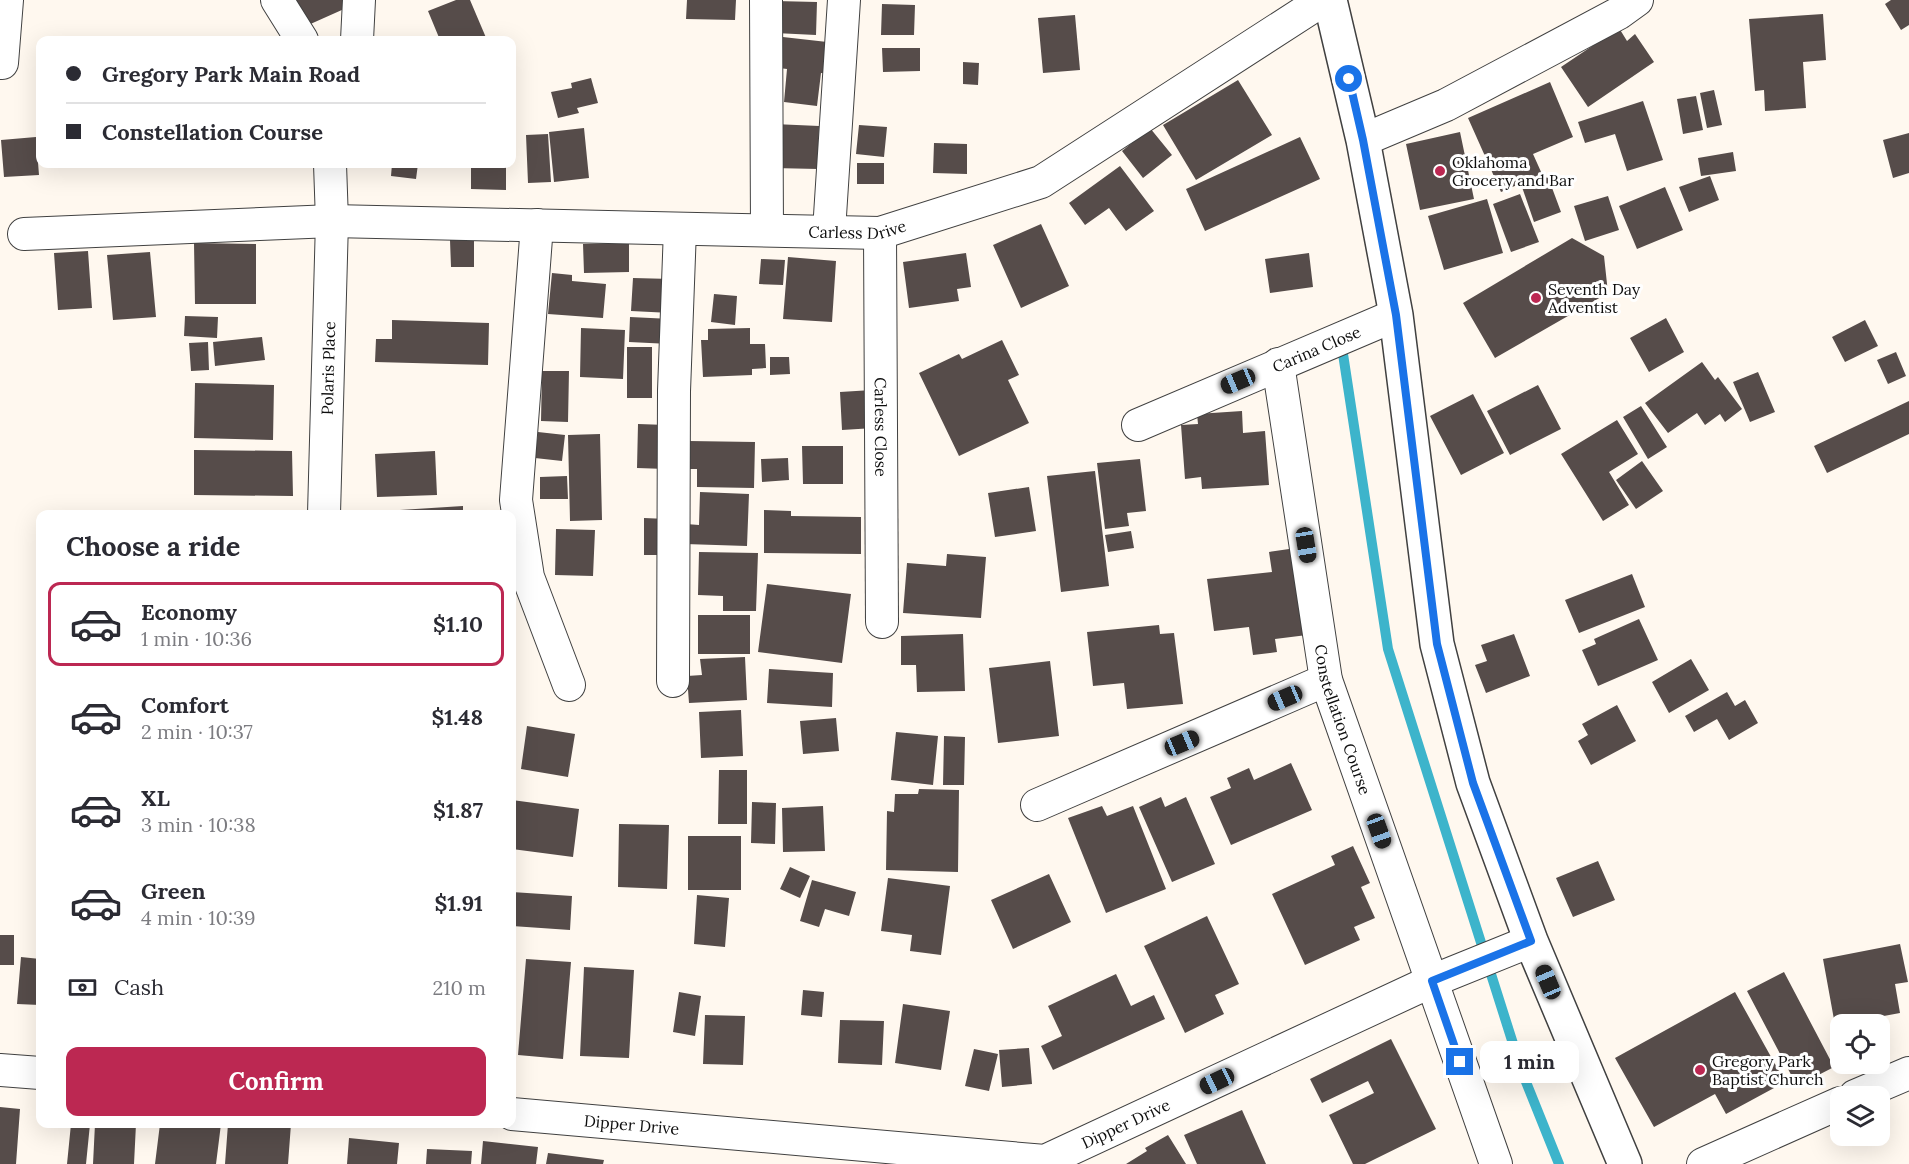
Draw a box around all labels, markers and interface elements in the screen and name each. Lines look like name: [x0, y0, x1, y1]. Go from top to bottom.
text: Gregory Park Main Road: [102, 60, 360, 88]
route start: [1335, 65, 1362, 92]
text: Constellation Course: [102, 118, 323, 146]
place label: Oklahoma Grocery and Bar: [1452, 152, 1574, 190]
marker: Oklahoma Grocery and Bar: [1433, 164, 1447, 178]
street label: Carless Drive: [808, 215, 909, 243]
place label: Seventh Day Adventist: [1547, 279, 1641, 317]
marker: Seventh Day Adventist: [1529, 291, 1543, 305]
street label: Polaris Place: [317, 320, 339, 415]
street label: Carina Close: [1269, 321, 1364, 377]
car: [1218, 366, 1258, 396]
street label: Carless Close: [871, 377, 891, 477]
car: [1294, 526, 1318, 564]
text: Choose a ride: [66, 529, 240, 563]
icon: car: [69, 597, 123, 651]
text: Economy: [141, 598, 237, 626]
text: $1.10: [433, 610, 483, 638]
text: 1 min · 10:36: [141, 626, 252, 651]
street label: Constellation Course: [1311, 643, 1376, 797]
car: [1265, 683, 1305, 713]
icon: car: [69, 690, 123, 744]
text: Comfort: [141, 691, 229, 719]
text: $1.48: [431, 703, 483, 731]
text: 2 min · 10:37: [141, 719, 253, 744]
car: [1162, 728, 1202, 758]
icon: car: [69, 783, 123, 837]
text: XL: [141, 784, 170, 812]
text: $1.87: [433, 796, 483, 824]
car: [1364, 811, 1394, 851]
text: 3 min · 10:38: [141, 812, 256, 837]
icon: car: [69, 876, 123, 930]
text: Green: [141, 877, 206, 905]
text: $1.91: [434, 889, 483, 917]
text: 4 min · 10:39: [141, 905, 256, 930]
car: [1533, 962, 1563, 1002]
icon: cash: [66, 971, 99, 1004]
text: Cash: [114, 973, 164, 1001]
text: 210 m: [432, 975, 486, 1000]
map controls: [1830, 1014, 1890, 1146]
button: locate: [1830, 1014, 1890, 1074]
callout: 1 min: [1481, 1041, 1580, 1083]
button: Confirm: [66, 1047, 486, 1116]
route end: [1446, 1048, 1473, 1075]
text: 1 min: [1504, 1049, 1555, 1074]
place label: Gregory Park Baptist Church: [1712, 1051, 1824, 1089]
marker: Gregory Park Baptist Church: [1693, 1063, 1707, 1077]
car: [1197, 1065, 1237, 1097]
button: layers: [1830, 1086, 1890, 1146]
street label: Dipper Drive: [1078, 1094, 1173, 1153]
street label: Dipper Drive: [583, 1110, 680, 1139]

